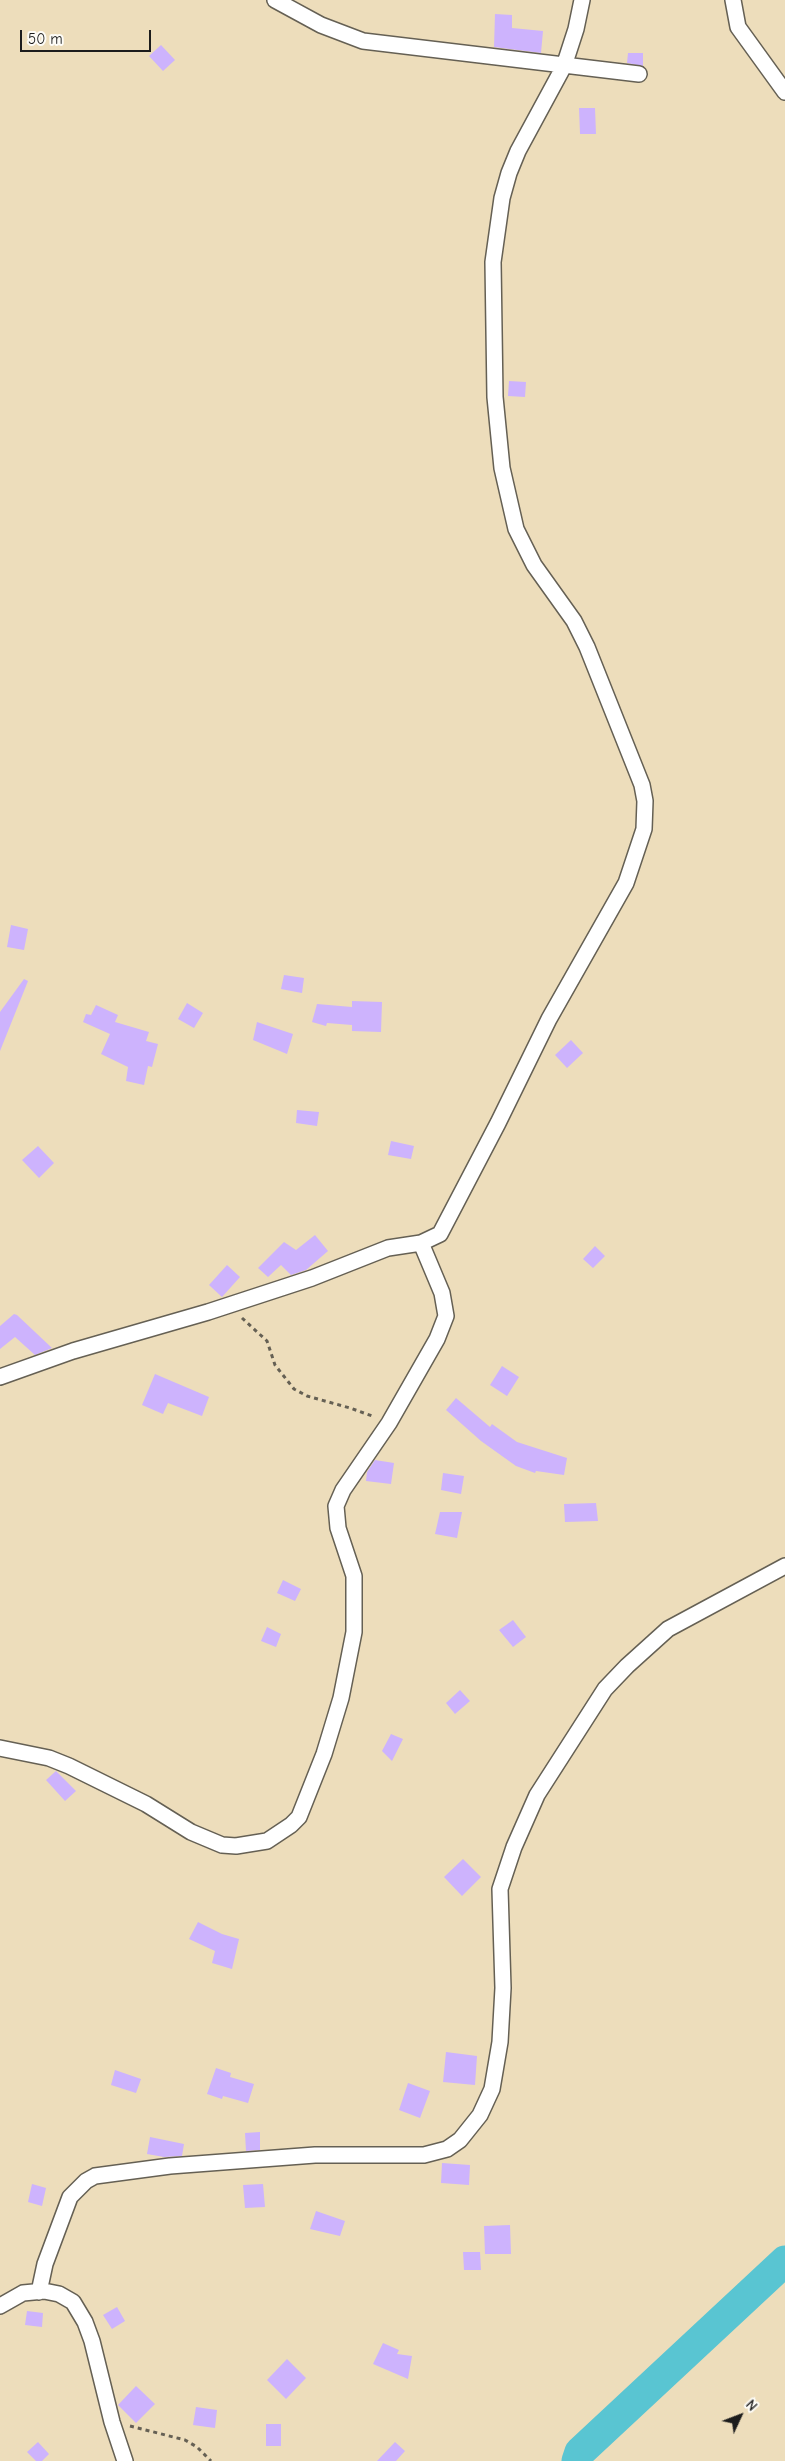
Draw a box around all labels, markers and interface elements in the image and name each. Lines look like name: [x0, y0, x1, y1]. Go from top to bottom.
scale bar: [22, 20, 154, 52]
text: 50 m: [28, 30, 63, 48]
north arrow: [715, 2391, 765, 2441]
text: N: [742, 2396, 761, 2415]

